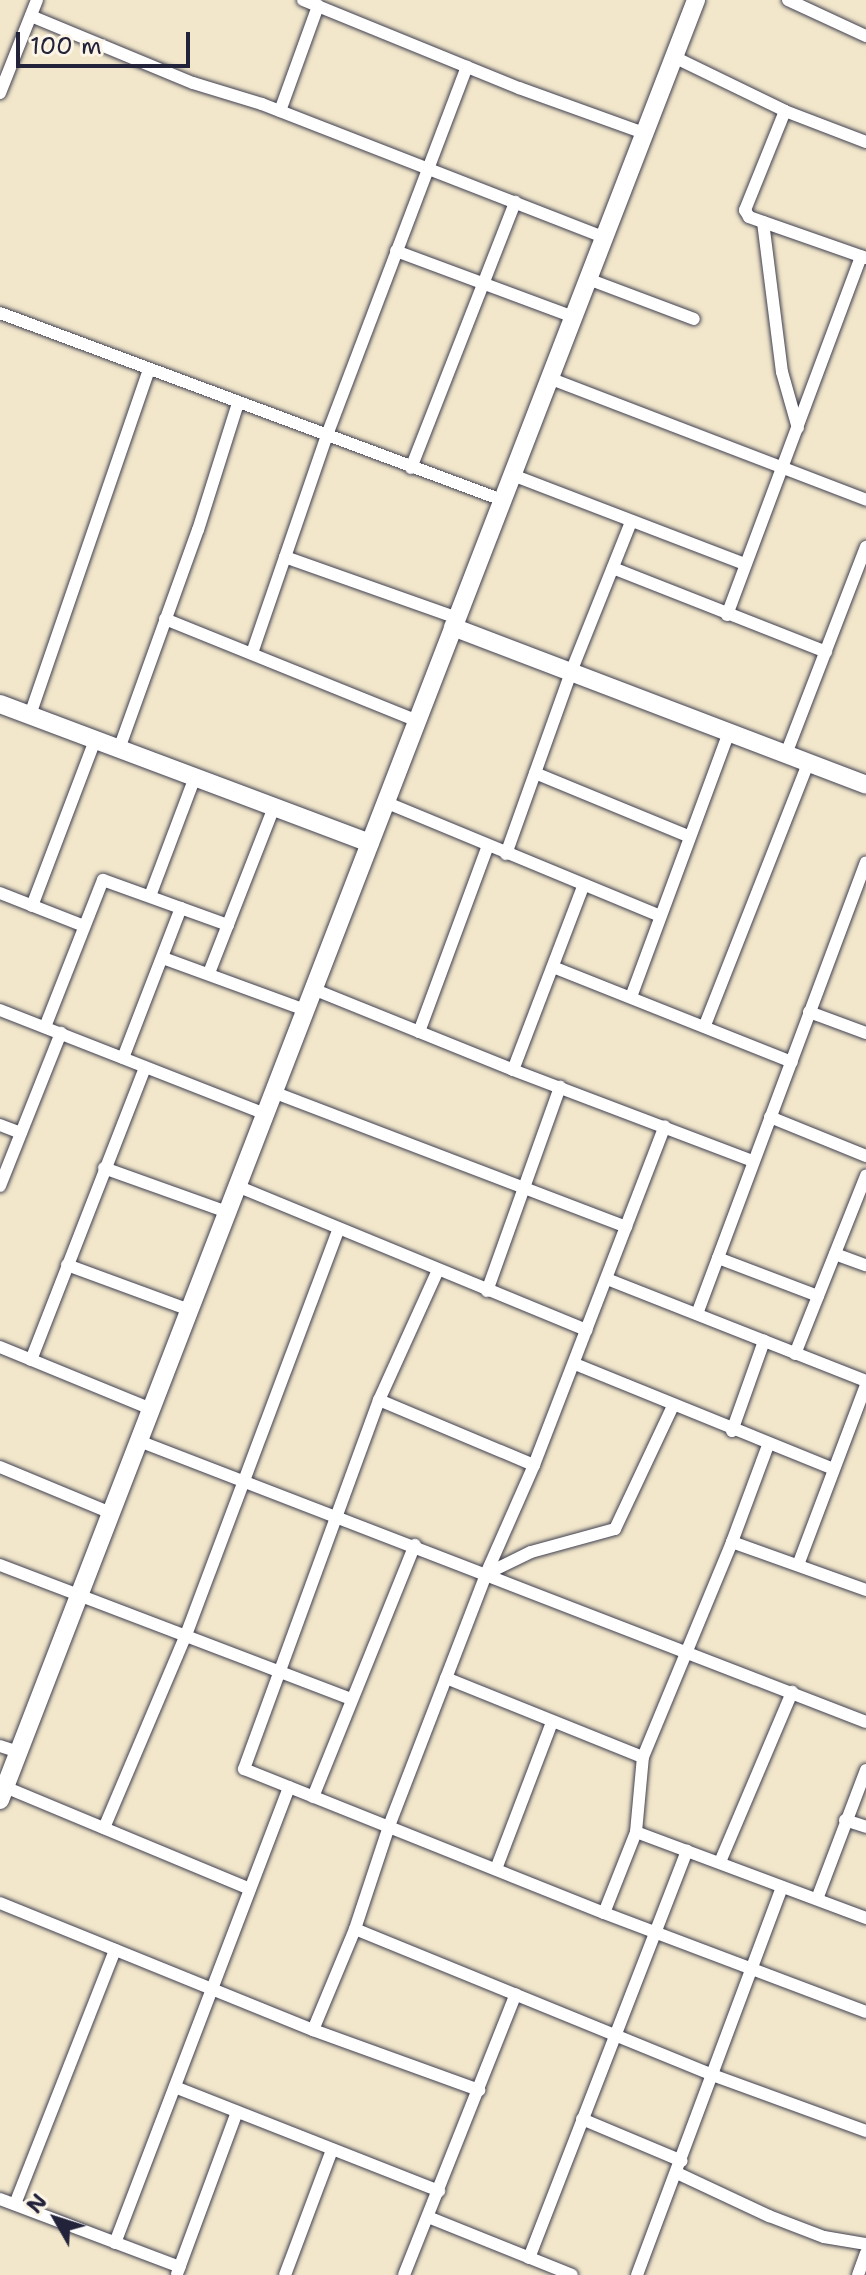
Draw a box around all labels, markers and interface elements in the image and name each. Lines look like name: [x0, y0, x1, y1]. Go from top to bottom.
scale bar: [20, 16, 194, 66]
text: 100 m: [30, 30, 102, 62]
north arrow: [16, 2179, 96, 2259]
text: N: [20, 2188, 54, 2219]

